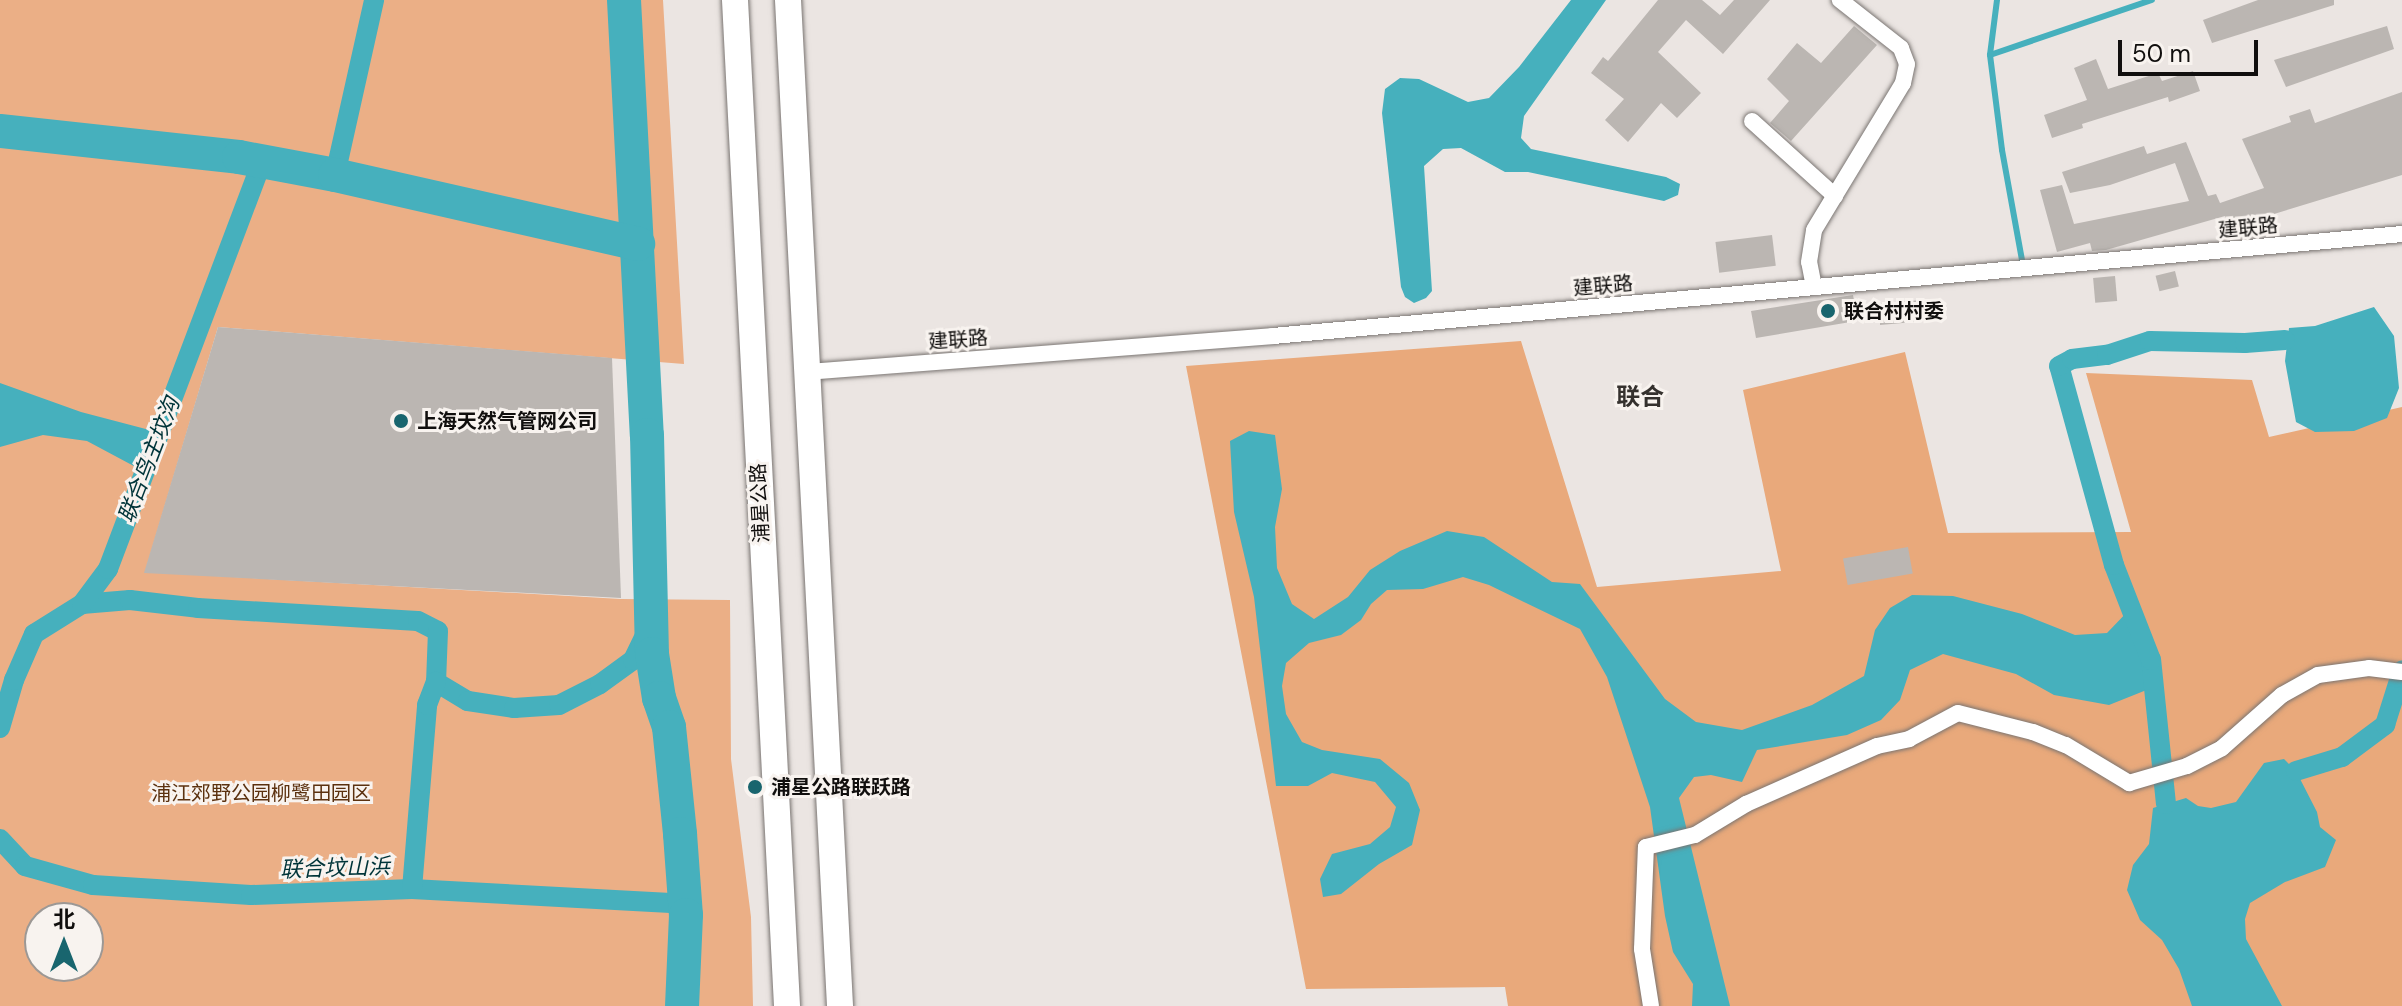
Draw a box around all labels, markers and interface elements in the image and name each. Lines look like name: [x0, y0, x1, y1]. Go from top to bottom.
scale bar: [2122, 24, 2262, 74]
text: 50 m: [2132, 38, 2191, 69]
street label: 建联路: [2217, 213, 2279, 243]
street label: 建联路: [1572, 271, 1634, 301]
place label: 联合村村委: [1844, 299, 1944, 323]
marker: 联合村村委: [1819, 302, 1837, 320]
street label: 建联路: [927, 326, 989, 354]
district label: 联合: [1616, 383, 1664, 411]
water label: 联合鸟主坟沟: [113, 394, 185, 526]
place label: 上海天然气管网公司: [417, 409, 597, 433]
marker: 上海天然气管网公司: [392, 412, 410, 430]
street label: 浦星公路: [746, 462, 774, 544]
place label: 浦星公路联跃路: [771, 775, 911, 799]
marker: 浦星公路联跃路: [746, 778, 764, 796]
park label: 浦江郊野公园柳鹭田园区: [151, 781, 371, 805]
water label: 联合坟山浜: [280, 853, 390, 883]
north arrow: [24, 902, 104, 982]
text: 北: [53, 905, 75, 934]

